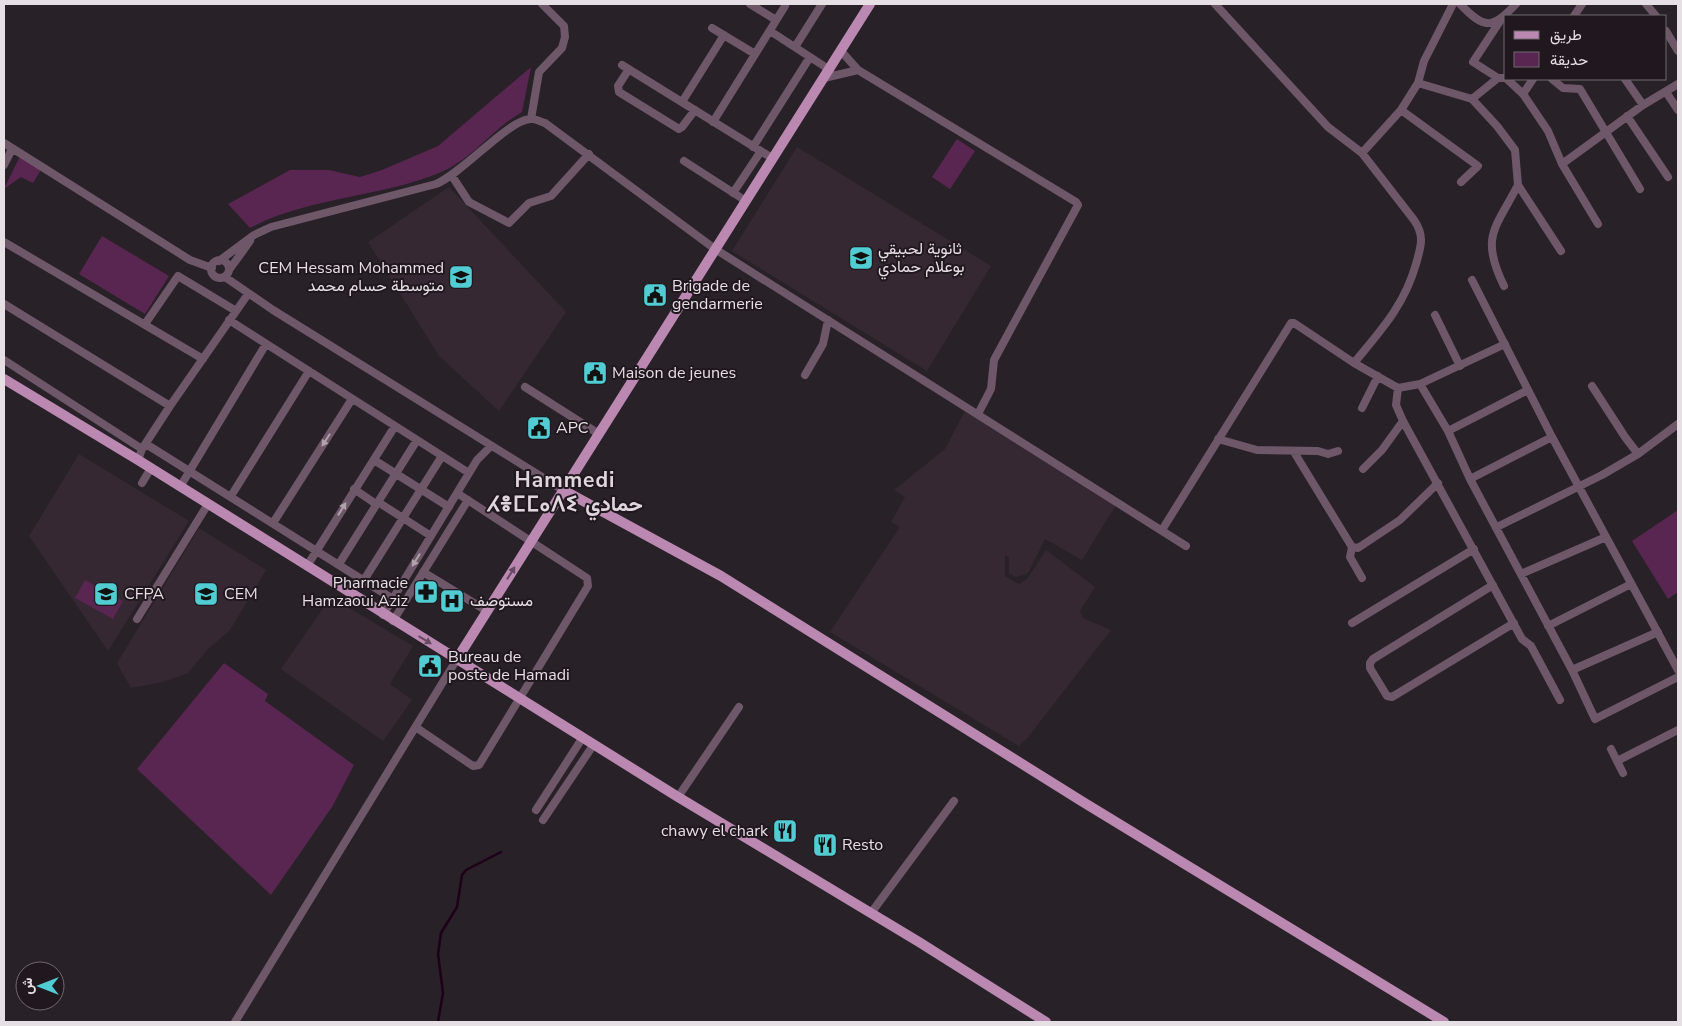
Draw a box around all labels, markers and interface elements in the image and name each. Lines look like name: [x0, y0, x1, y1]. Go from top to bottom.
legend: [1504, 15, 1667, 80]
text: طريق: [1550, 25, 1582, 45]
text: حديقة: [1550, 50, 1588, 70]
place label: ثانوية لحبيقي بوعلام حمادي: [878, 238, 964, 280]
school or university icon: ثانوية لحبيقي بوعلام حمادي: [848, 245, 874, 271]
place label: CEM Hessam Mohammed متوسطة حسام محمد: [258, 257, 444, 297]
school or university icon: CEM Hessam Mohammed متوسطة حسام محمد: [448, 264, 474, 290]
place label: Brigade de gendarmerie: [672, 275, 763, 315]
public building icon: Brigade de gendarmerie: [642, 282, 668, 308]
public building icon: Maison de jeunes: [582, 360, 608, 386]
place label: Maison de jeunes: [612, 362, 736, 384]
public building icon: APC: [526, 415, 552, 441]
place label: APC: [556, 417, 589, 439]
one-way arrow: [321, 433, 330, 447]
district label: Hammedi ⵃⴻⵎⵎⴰⴷⵉ حمادي: [486, 466, 643, 521]
one-way arrow: [338, 502, 347, 515]
one-way arrow: [411, 554, 421, 567]
one-way arrow: [507, 566, 516, 580]
place label: Pharmacie Hamzaoui Aziz: [302, 572, 408, 612]
pharmacy icon: Pharmacie Hamzaoui Aziz: [413, 579, 439, 605]
school or university icon: CFPA: [93, 581, 119, 607]
school or university icon: CEM: [193, 581, 219, 607]
place label: CFPA: [124, 583, 165, 605]
place label: CEM: [224, 583, 258, 605]
hospital icon: مستوصف: [439, 588, 465, 614]
place label: مستوصف: [470, 590, 533, 612]
one-way arrow: [419, 635, 432, 644]
place label: Bureau de poste de Hamadi: [448, 646, 570, 686]
public building icon: Bureau de poste de Hamadi: [417, 653, 443, 679]
restaurant icon: chawy el chark: [772, 818, 798, 844]
place label: chawy el chark: [661, 820, 769, 842]
restaurant icon: Resto: [812, 832, 838, 858]
place label: Resto: [842, 834, 883, 856]
north arrow: [15, 961, 65, 1011]
text: ش: [18, 977, 37, 994]

